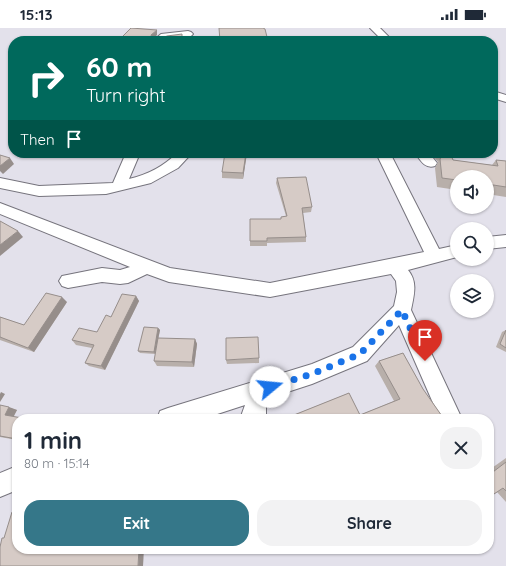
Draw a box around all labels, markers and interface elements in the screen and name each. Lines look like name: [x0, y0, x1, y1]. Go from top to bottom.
text: 15:13: [20, 5, 52, 24]
text: 60 m: [86, 49, 152, 84]
icon: right: [20, 52, 72, 104]
text: Turn right: [86, 84, 166, 107]
icon: arrive: [63, 128, 85, 150]
text: Then: [20, 130, 55, 149]
map controls: [450, 170, 494, 318]
button: sound: [450, 170, 494, 214]
button: search: [450, 222, 494, 266]
button: layers: [450, 274, 494, 318]
pin: [408, 320, 442, 361]
icon: arrive: [414, 326, 436, 348]
position arrow: [249, 366, 291, 408]
text: 1 min: [24, 425, 82, 455]
button: close: [440, 427, 482, 469]
text: 80 m · 15:14: [24, 455, 90, 471]
button: Exit: [24, 500, 249, 546]
button: Share: [257, 500, 482, 546]

